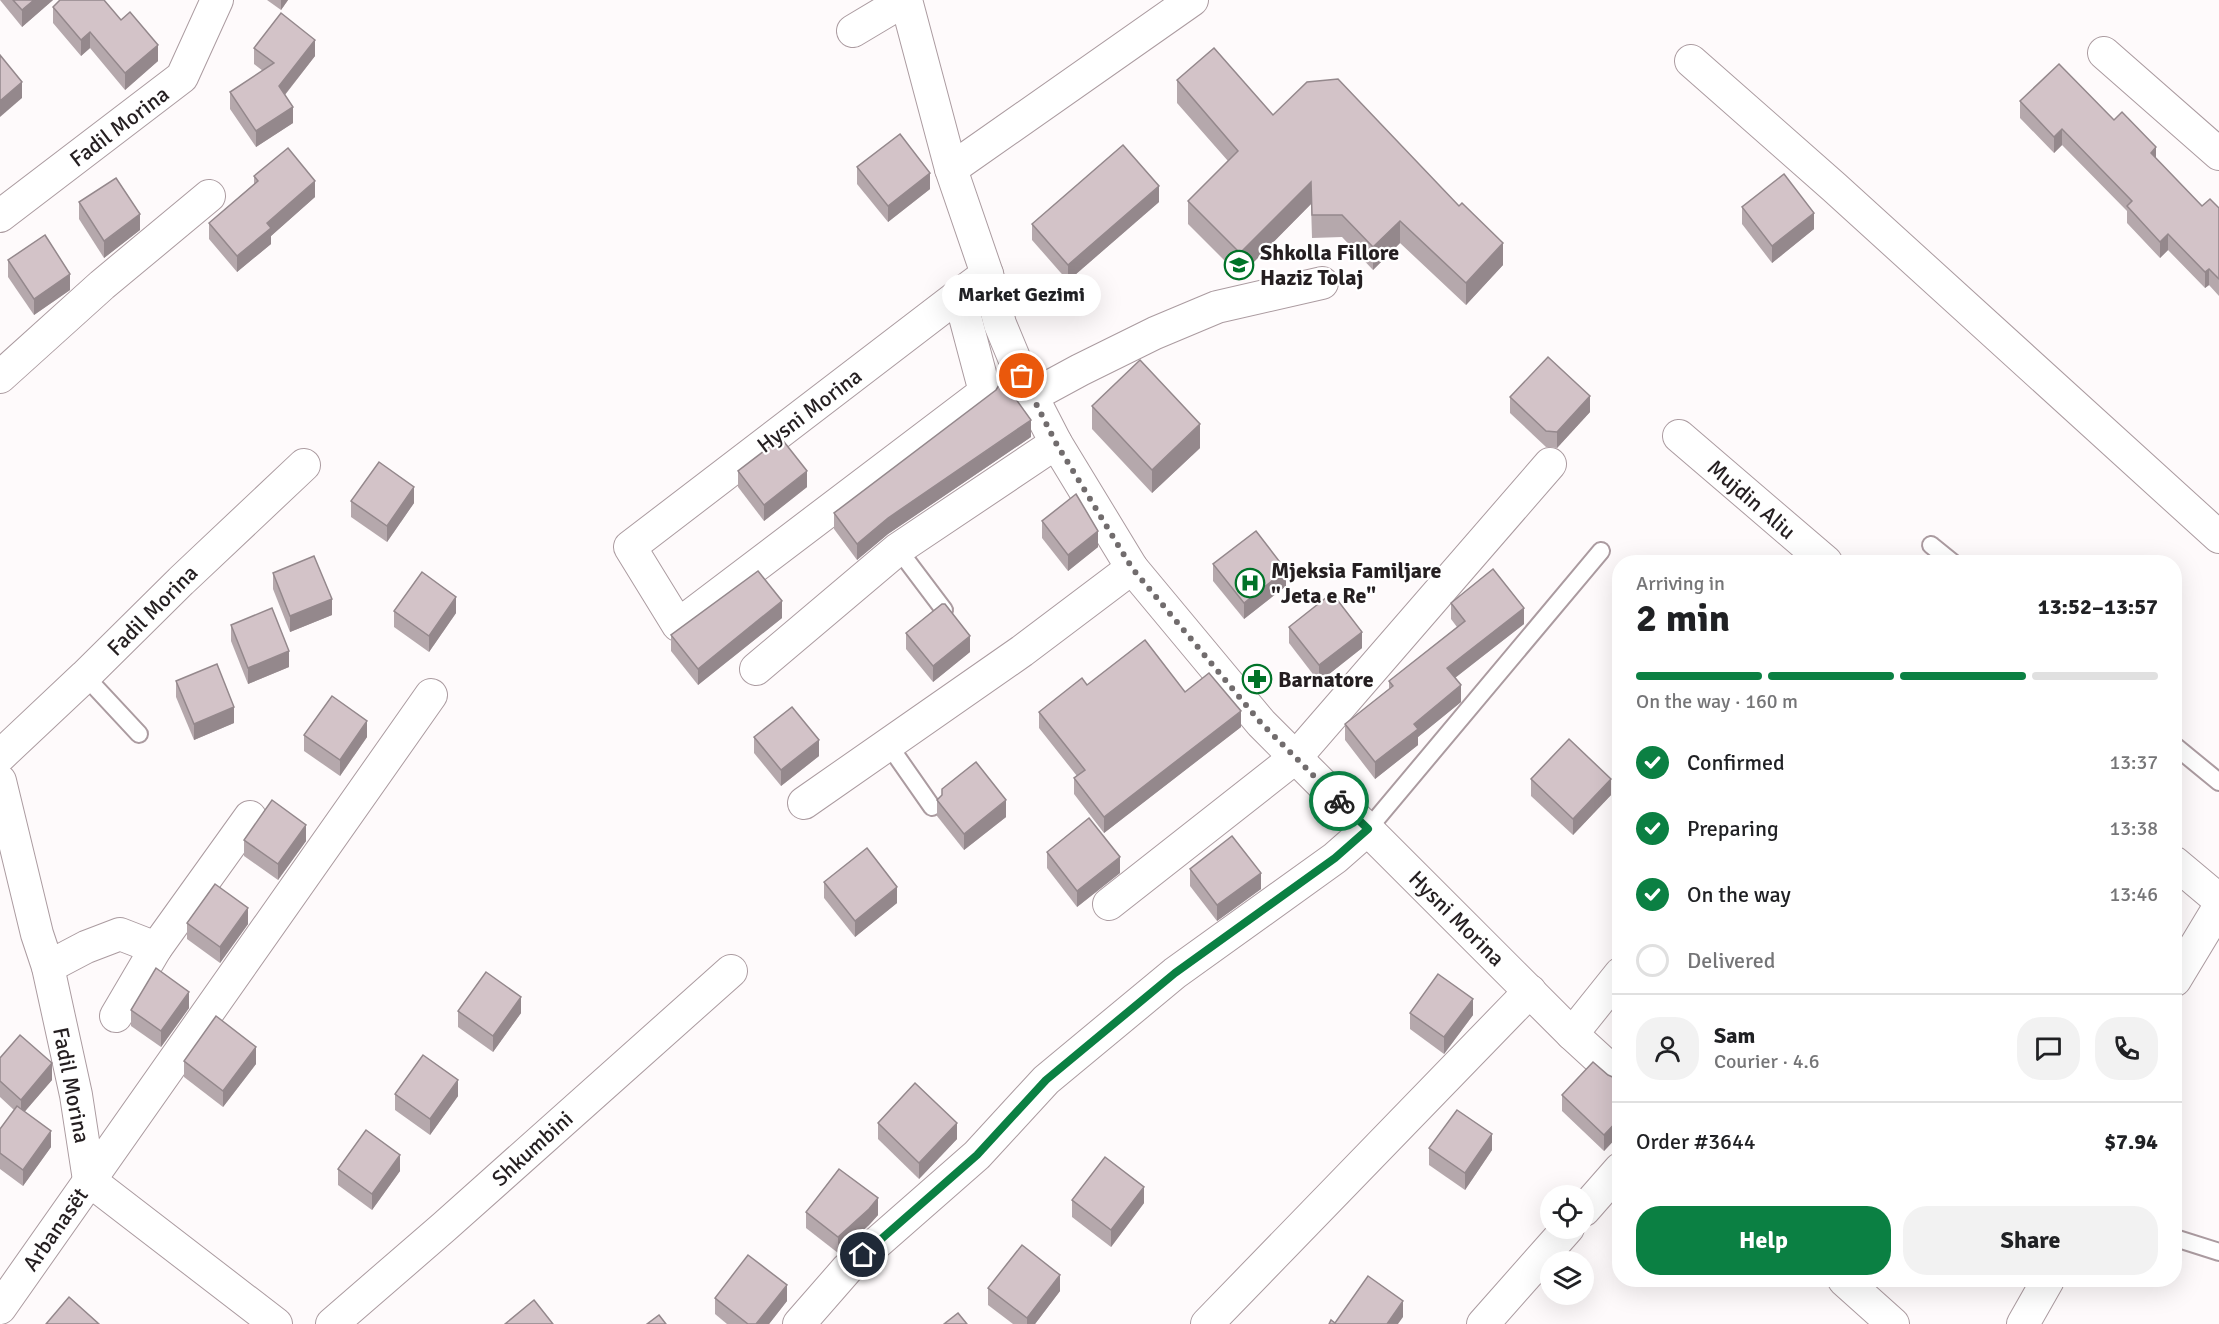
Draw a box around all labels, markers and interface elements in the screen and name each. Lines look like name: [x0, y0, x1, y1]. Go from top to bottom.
street label: Fadil Morina: [64, 80, 174, 173]
place label: Shkolla Fillore Haziz Tolaj: [1260, 239, 1399, 291]
school or university icon: Shkolla Fillore Haziz Tolaj: [1223, 249, 1255, 281]
callout: Market Gezimi: [942, 274, 1102, 316]
text: Market Gezimi: [958, 282, 1085, 307]
pin: [996, 350, 1047, 401]
icon: bag: [1005, 359, 1038, 392]
street label: Hysni Morina: [752, 362, 867, 459]
street label: Mujdin Aliu: [1702, 454, 1801, 545]
place label: Mjeksia Familjare "Jeta e Re": [1271, 557, 1442, 609]
street label: Fadil Morina: [101, 559, 203, 661]
hospital icon: Mjeksia Familjare "Jeta e Re": [1234, 567, 1266, 599]
text: Arriving in: [1636, 571, 1725, 596]
text: 13:52–13:57: [2038, 593, 2158, 620]
text: 2 min: [1636, 594, 1730, 642]
pharmacy icon: Barnatore: [1241, 663, 1273, 695]
place label: Barnatore: [1278, 666, 1374, 693]
text: On the way · 160 m: [1636, 689, 1798, 714]
icon: check: [1636, 746, 1669, 779]
text: Confirmed: [1687, 749, 1785, 776]
text: 13:37: [2109, 750, 2158, 775]
courier: [1309, 771, 1369, 831]
icon: bike: [1323, 785, 1356, 818]
icon: check: [1636, 812, 1669, 845]
text: Preparing: [1687, 815, 1779, 842]
text: 13:38: [2109, 816, 2158, 841]
street label: Hysni Morina: [1403, 865, 1510, 972]
icon: check: [1636, 878, 1669, 911]
text: On the way: [1687, 881, 1791, 908]
text: 13:46: [2109, 882, 2158, 907]
text: Delivered: [1687, 947, 1775, 974]
button: person: [1636, 1017, 1699, 1080]
button: chat: [2017, 1017, 2080, 1080]
button: phone: [2095, 1017, 2158, 1080]
text: Sam: [1714, 1022, 1755, 1049]
street label: Fadil Morina: [47, 1025, 96, 1145]
text: Courier · 4.6: [1714, 1049, 1820, 1074]
street label: Shkumbini: [486, 1105, 579, 1192]
text: Order #3644: [1636, 1128, 1756, 1155]
text: $7.94: [2104, 1128, 2158, 1155]
street label: Arbanasët: [17, 1182, 94, 1276]
map controls: [1540, 1185, 1594, 1305]
button: locate: [1540, 1185, 1594, 1239]
button: Help: [1636, 1206, 1891, 1275]
button: Share: [1903, 1206, 2158, 1275]
pin: [837, 1229, 888, 1280]
icon: home: [846, 1238, 879, 1271]
button: layers: [1540, 1251, 1594, 1305]

